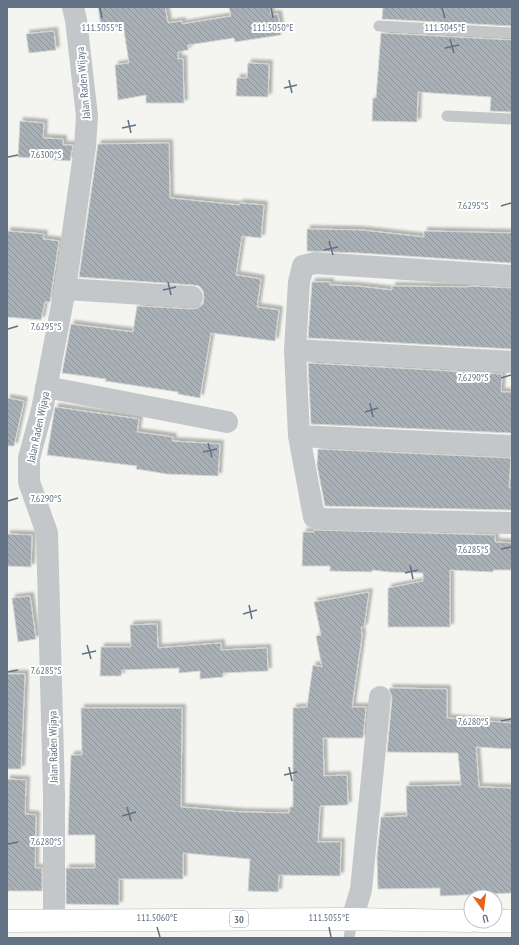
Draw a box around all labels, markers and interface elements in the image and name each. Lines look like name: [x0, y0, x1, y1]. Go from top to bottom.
text: 111.5055°E: [82, 21, 123, 34]
text: 111.5050°E: [253, 21, 294, 34]
text: 111.5045°E: [425, 21, 466, 34]
street label: Jalan Raden Wijaya: [73, 46, 93, 121]
text: 7.6300°S: [30, 148, 62, 161]
text: 7.6295°S: [457, 199, 489, 212]
text: 7.6295°S: [30, 320, 62, 333]
text: 7.6290°S: [457, 371, 489, 384]
street label: Jalan Raden Wijaya: [23, 390, 52, 465]
text: 7.6290°S: [30, 492, 62, 505]
text: 7.6285°S: [457, 543, 489, 556]
text: 7.6285°S: [30, 664, 62, 677]
street label: Jalan Raden Wijaya: [45, 711, 61, 784]
text: 7.6280°S: [457, 715, 489, 728]
text: 7.6280°S: [30, 835, 62, 848]
north arrow: [463, 889, 503, 929]
text: 111.5060°E: [137, 911, 178, 924]
road number: 30: [230, 911, 248, 927]
text: 111.5055°E: [309, 911, 350, 924]
text: U: [481, 911, 490, 926]

